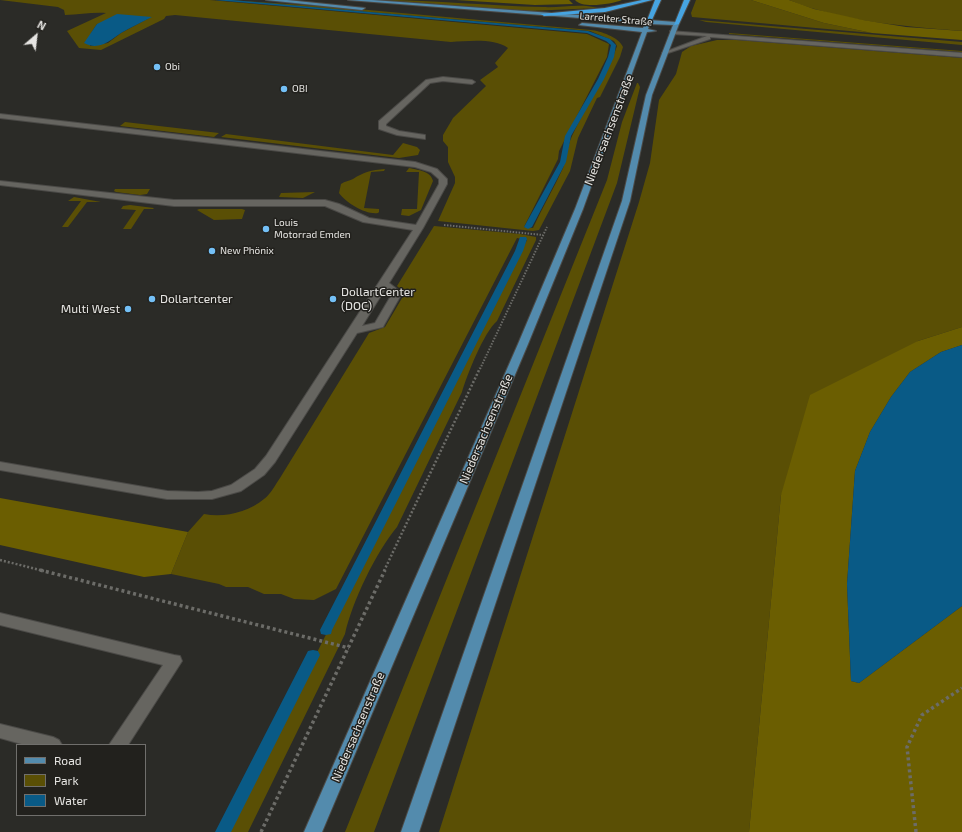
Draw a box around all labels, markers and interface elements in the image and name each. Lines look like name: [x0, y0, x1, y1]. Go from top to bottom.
street label: Larrelter Straße: [579, 10, 653, 28]
north arrow: [16, 16, 56, 56]
text: N: [35, 17, 48, 33]
place label: Obi: [165, 61, 180, 73]
marker: Obi: [152, 62, 162, 72]
street label: Niedersachsenstraße: [581, 72, 637, 188]
place label: OBI: [292, 83, 307, 95]
marker: OBI: [279, 84, 289, 94]
place label: Louis Motorrad Emden: [274, 217, 351, 240]
marker: Louis Motorrad Emden: [261, 224, 271, 234]
place label: New Phönix: [220, 245, 274, 257]
marker: New Phönix: [207, 246, 217, 256]
place label: DollartCenter (DOC): [341, 285, 415, 313]
place label: Dollartcenter: [160, 292, 233, 306]
marker: Dollartcenter: [147, 294, 157, 304]
marker: DollartCenter (DOC): [328, 294, 338, 304]
place label: Multi West: [61, 302, 120, 316]
marker: Multi West: [123, 304, 133, 314]
street label: Niedersachsenstraße: [456, 372, 516, 486]
street label: Niedersachsenstraße: [328, 670, 388, 784]
legend: [16, 744, 146, 816]
text: Road: [54, 753, 82, 767]
text: Park: [54, 773, 79, 787]
text: Water: [54, 793, 88, 807]

